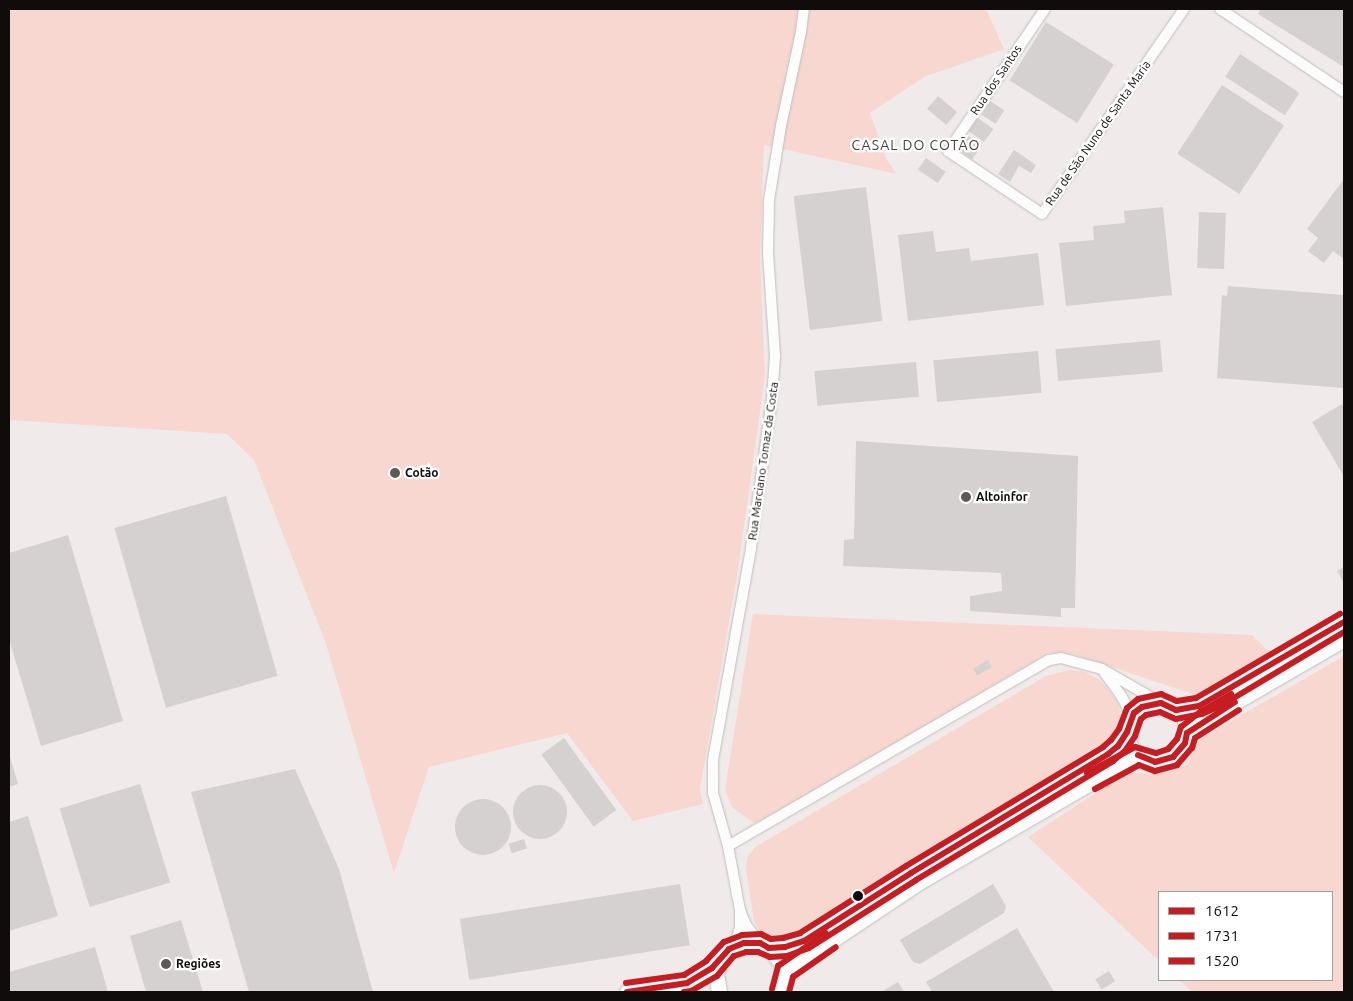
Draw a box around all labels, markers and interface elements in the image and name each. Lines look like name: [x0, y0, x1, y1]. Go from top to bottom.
street label: Rua dos Santos: [967, 42, 1025, 118]
street label: Rua de São Nuno de Santa Maria: [1042, 58, 1154, 208]
district label: CASAL DO COTÃO: [850, 137, 982, 153]
street label: Rua Marciano Tomaz da Costa: [745, 381, 781, 541]
place label: Cotão: [405, 466, 439, 480]
marker: Cotão: [389, 467, 401, 479]
place label: Altoinfor: [976, 490, 1028, 504]
marker: Altoinfor: [960, 491, 972, 503]
unlabelled marker: [853, 891, 863, 901]
legend: [1158, 891, 1333, 981]
text: 1612: [1205, 902, 1239, 919]
text: 1731: [1205, 927, 1239, 944]
text: 1520: [1205, 952, 1239, 969]
place label: Regiões: [176, 957, 221, 971]
marker: Regiões: [160, 958, 172, 970]

